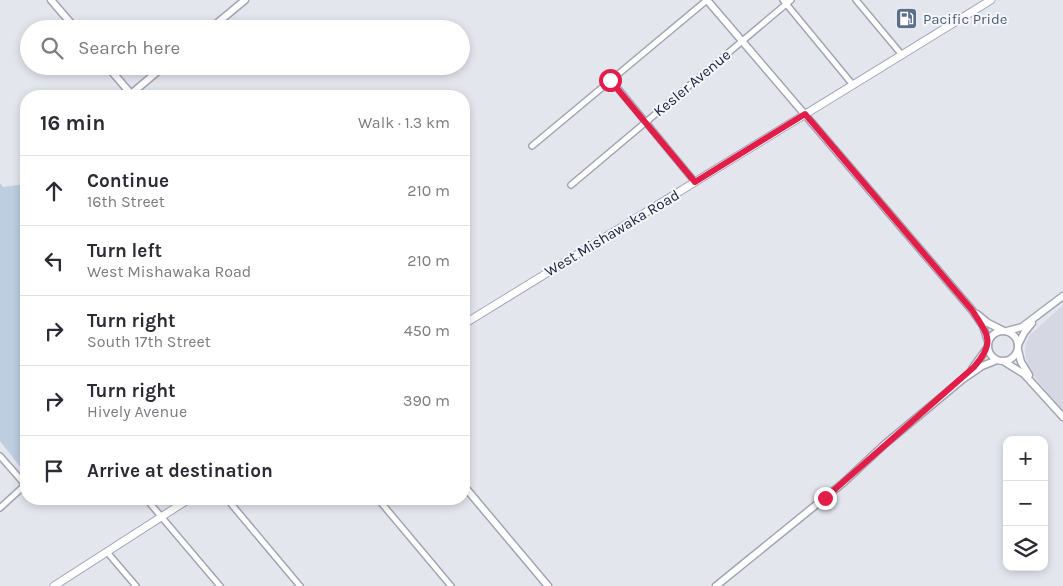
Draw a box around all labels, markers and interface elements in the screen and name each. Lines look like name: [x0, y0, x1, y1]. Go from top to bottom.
fuel station icon: Pacific Pride: [895, 7, 919, 31]
place label: Pacific Pride: [923, 10, 1007, 28]
search box: [20, 20, 470, 75]
icon: search: [38, 34, 66, 62]
text: Search here: [78, 37, 180, 59]
street label: Kesler Avenue: [650, 46, 734, 120]
route start: [599, 69, 622, 92]
text: 16 min: [40, 111, 105, 135]
text: Walk · 1.3 km: [358, 113, 450, 132]
text: Continue: [87, 170, 169, 192]
icon: ahead: [40, 177, 68, 205]
text: 210 m: [407, 181, 450, 200]
street label: West Mishawaka Road: [541, 186, 683, 280]
text: 16th Street: [87, 192, 165, 211]
text: Turn left: [87, 240, 162, 262]
icon: left: [40, 247, 68, 275]
text: 210 m: [407, 251, 450, 270]
text: West Mishawaka Road: [87, 262, 251, 281]
text: Turn right: [87, 310, 176, 332]
icon: right: [40, 317, 68, 345]
text: 450 m: [404, 321, 450, 340]
text: South 17th Street: [87, 332, 211, 351]
text: Turn right: [87, 380, 176, 402]
icon: right: [40, 387, 68, 415]
text: 390 m: [403, 391, 450, 410]
text: Hively Avenue: [87, 402, 187, 421]
map controls: [1003, 436, 1048, 571]
button: +: [1003, 436, 1048, 481]
icon: arrive: [40, 457, 68, 485]
text: Arrive at destination: [87, 460, 273, 482]
button: −: [1003, 481, 1048, 526]
route end: [814, 487, 837, 510]
button: layers: [1003, 526, 1048, 571]

